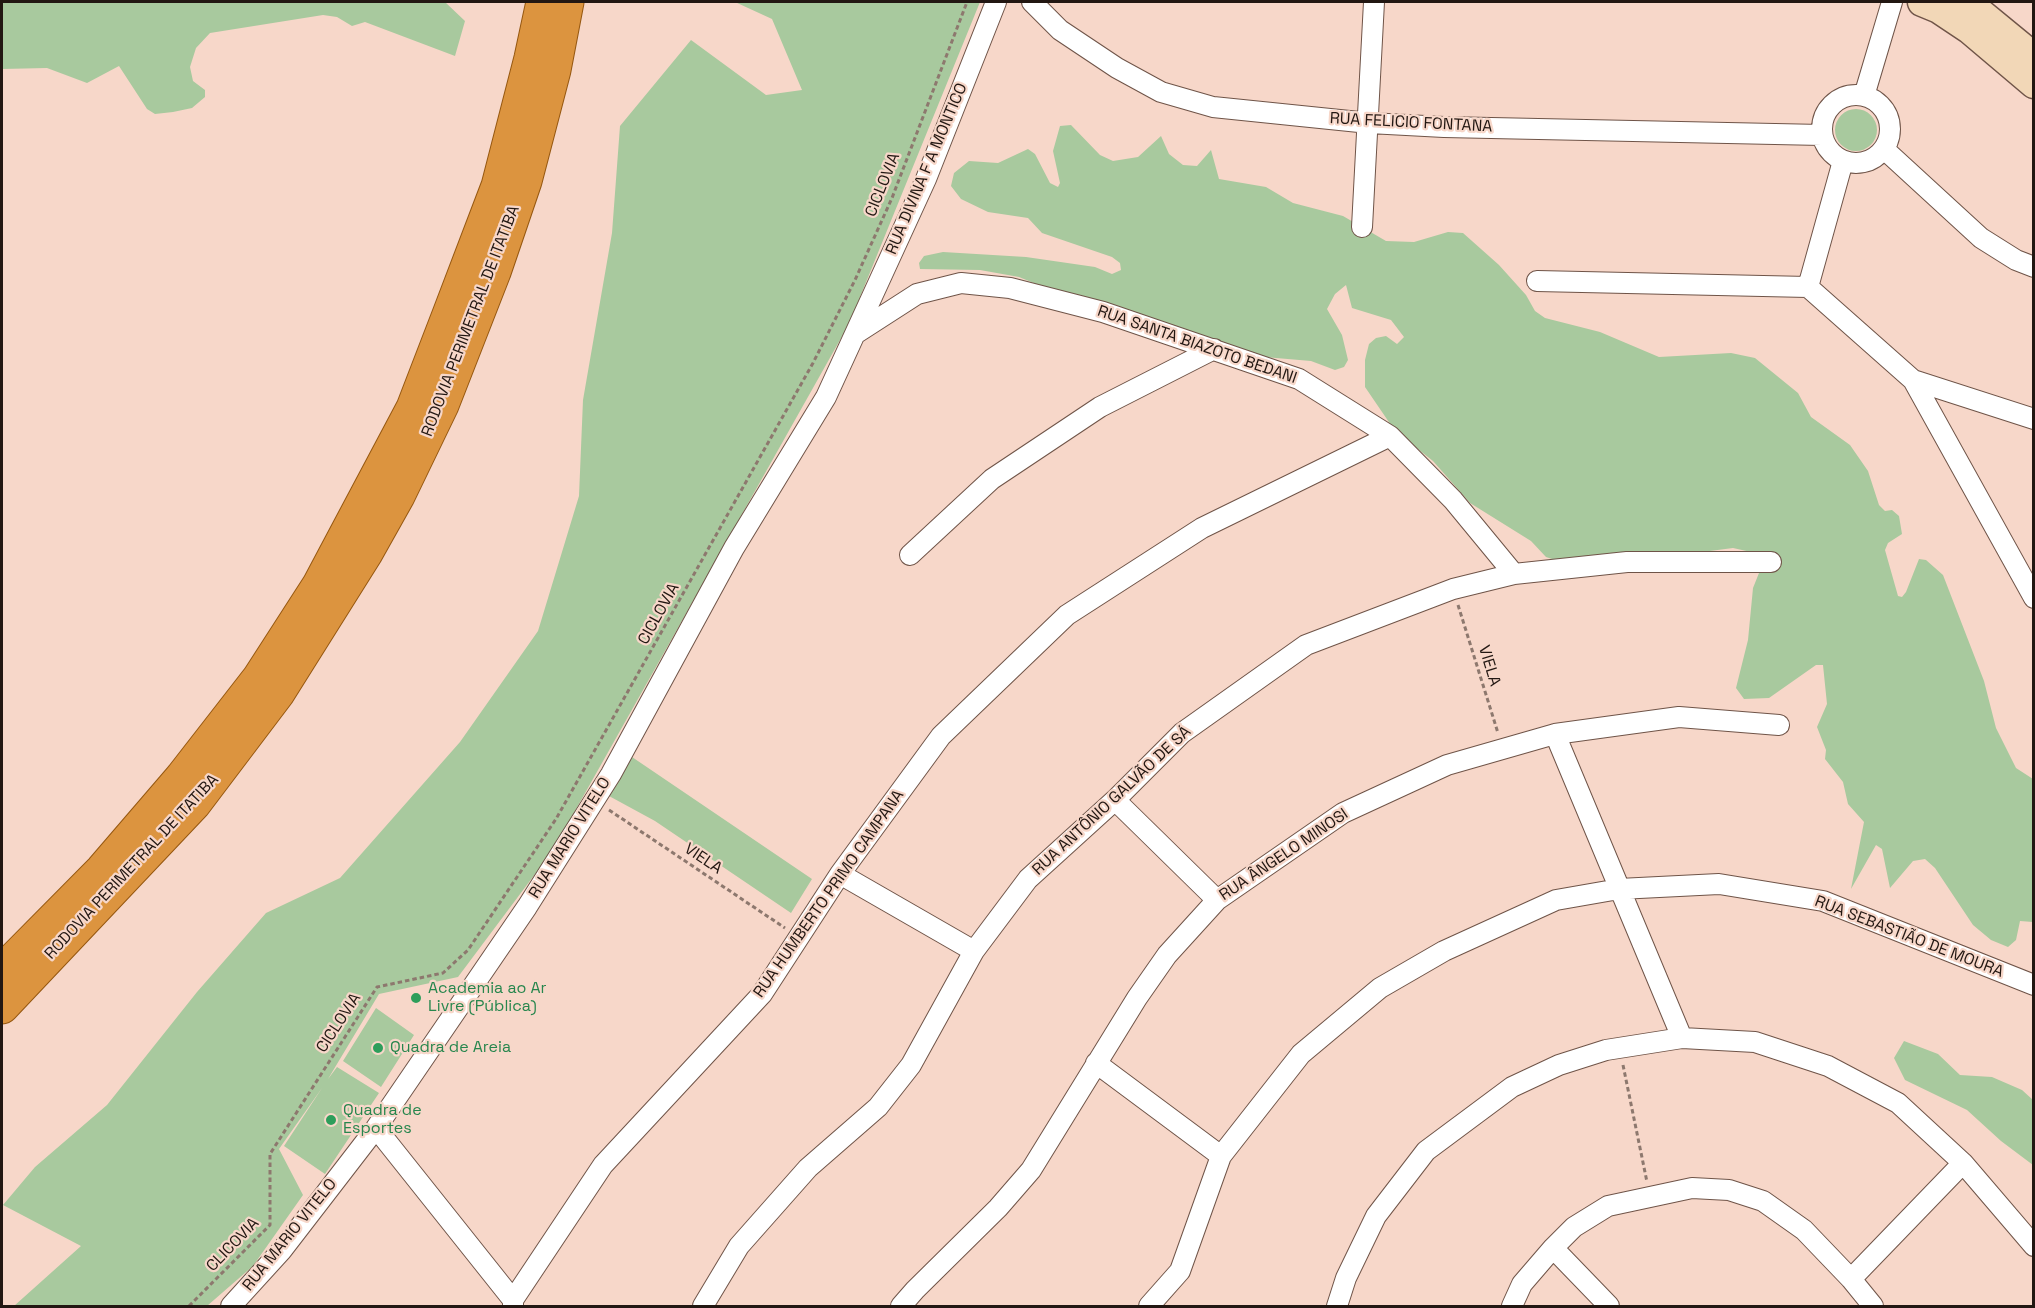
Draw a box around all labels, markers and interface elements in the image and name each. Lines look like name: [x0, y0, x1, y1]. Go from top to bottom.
street label: RUA DIVINA F A MONTICO: [882, 80, 972, 258]
street label: RUA FELICIO FONTANA: [1329, 109, 1493, 137]
street label: CICLOVIA: [862, 150, 904, 220]
street label: RODOVIA PERIMETRAL DE ITATIBA: [418, 203, 524, 439]
street label: RUA SANTA BIAZOTO BEDANI: [1095, 302, 1299, 388]
street label: CICLOVIA: [634, 580, 684, 648]
street label: VIELA: [1474, 643, 1504, 689]
street label: RUA ANTÔNIO GALVÃO DE SÁ: [1029, 722, 1195, 880]
street label: RODOVIA PERIMETRAL DE ITATIBA: [41, 771, 223, 963]
street label: RUA MARIO VITELO: [525, 774, 615, 902]
street label: RUA HUMBERTO PRIMO CAMPANA: [750, 787, 908, 1001]
street label: RUA ÂNGELO MINOSI: [1216, 805, 1352, 905]
street label: VIELA: [680, 839, 726, 879]
street label: RUA SEBASTIÃO DE MOURA: [1812, 892, 2006, 982]
place label: Academia ao Ar Livre (Pública): [428, 979, 546, 1017]
street label: CICLOVIA: [313, 990, 365, 1056]
marker: Academia ao Ar Livre (Pública): [409, 991, 423, 1005]
place label: Quadra de Areia: [390, 1038, 511, 1058]
marker: Quadra de Areia: [371, 1041, 385, 1055]
place label: Quadra de Esportes: [343, 1101, 422, 1139]
marker: Quadra de Esportes: [324, 1113, 338, 1127]
street label: RUA MARIO VITELO: [239, 1175, 341, 1295]
street label: CLICOVIA: [203, 1214, 263, 1276]

